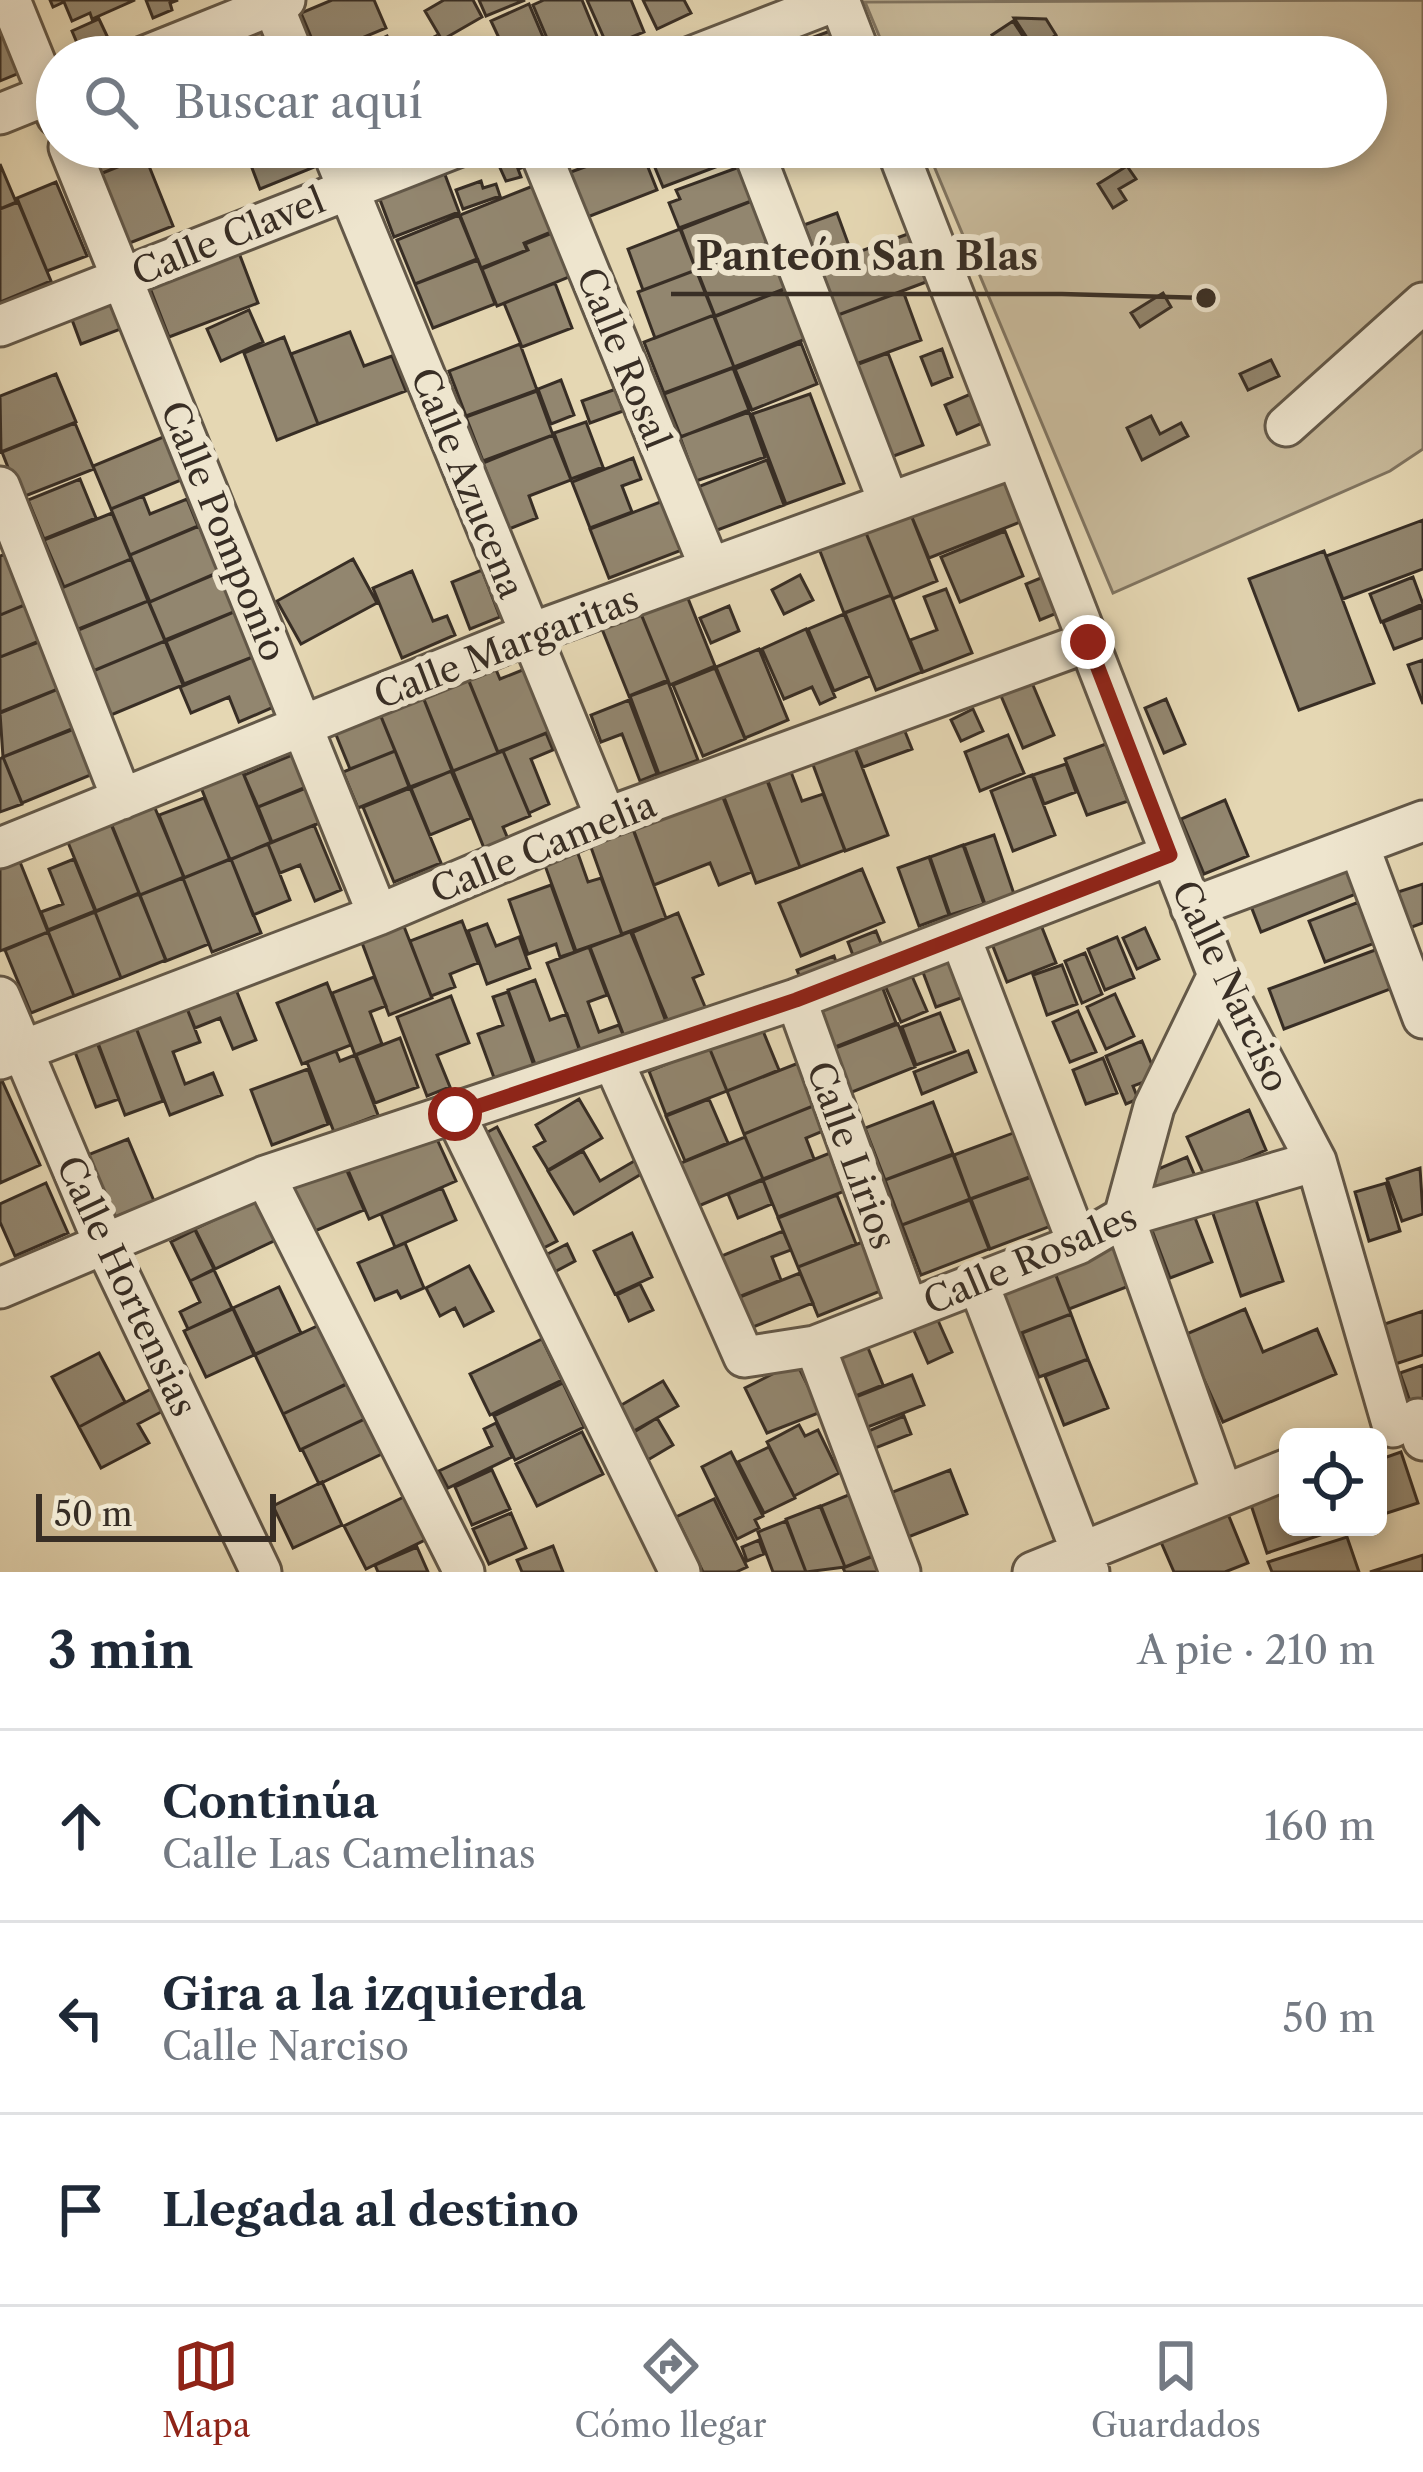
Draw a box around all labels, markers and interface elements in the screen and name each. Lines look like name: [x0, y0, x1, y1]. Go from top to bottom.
search box: [36, 36, 1387, 168]
icon: search: [78, 69, 144, 135]
text: Buscar aquí: [174, 74, 423, 130]
street label: Calle Clavel: [125, 177, 331, 295]
callout: Panteón San Blas: [671, 219, 1062, 294]
text: Panteón San Blas: [696, 232, 1038, 280]
street label: Calle Rosal: [568, 261, 680, 455]
street label: Calle Azucena: [402, 361, 534, 605]
street label: Calle Pomponio: [152, 395, 296, 667]
street label: Calle Margaritas: [368, 576, 644, 718]
route end: [1061, 615, 1115, 669]
street label: Calle Camelia: [424, 782, 662, 912]
street label: Calle Narciso: [1163, 873, 1299, 1099]
street label: Calle Lirios: [798, 1055, 906, 1255]
route start: [428, 1087, 482, 1141]
street label: Calle Hortensias: [48, 1149, 206, 1423]
street label: Calle Rosales: [917, 1194, 1143, 1324]
map controls: [1279, 1428, 1387, 1536]
button: locate: [1279, 1428, 1387, 1536]
scale bar: [36, 1488, 276, 1541]
text: 50 m: [54, 1494, 132, 1535]
text: 3 min: [48, 1619, 194, 1681]
text: A pie · 210 m: [1137, 1626, 1375, 1674]
text: Continúa: [162, 1774, 378, 1830]
icon: ahead: [48, 1793, 114, 1859]
text: 160 m: [1264, 1802, 1375, 1850]
text: Calle Las Camelinas: [162, 1830, 536, 1878]
text: Gira a la izquierda: [162, 1966, 585, 2022]
icon: left: [48, 1985, 114, 2051]
text: 50 m: [1282, 1994, 1375, 2042]
text: Calle Narciso: [162, 2022, 409, 2070]
icon: arrive: [48, 2177, 114, 2243]
text: Llegada al destino: [162, 2182, 579, 2238]
tab: Mapa: [162, 2333, 250, 2446]
tab: Cómo llegar: [575, 2333, 767, 2446]
tab: Guardados: [1091, 2333, 1261, 2446]

